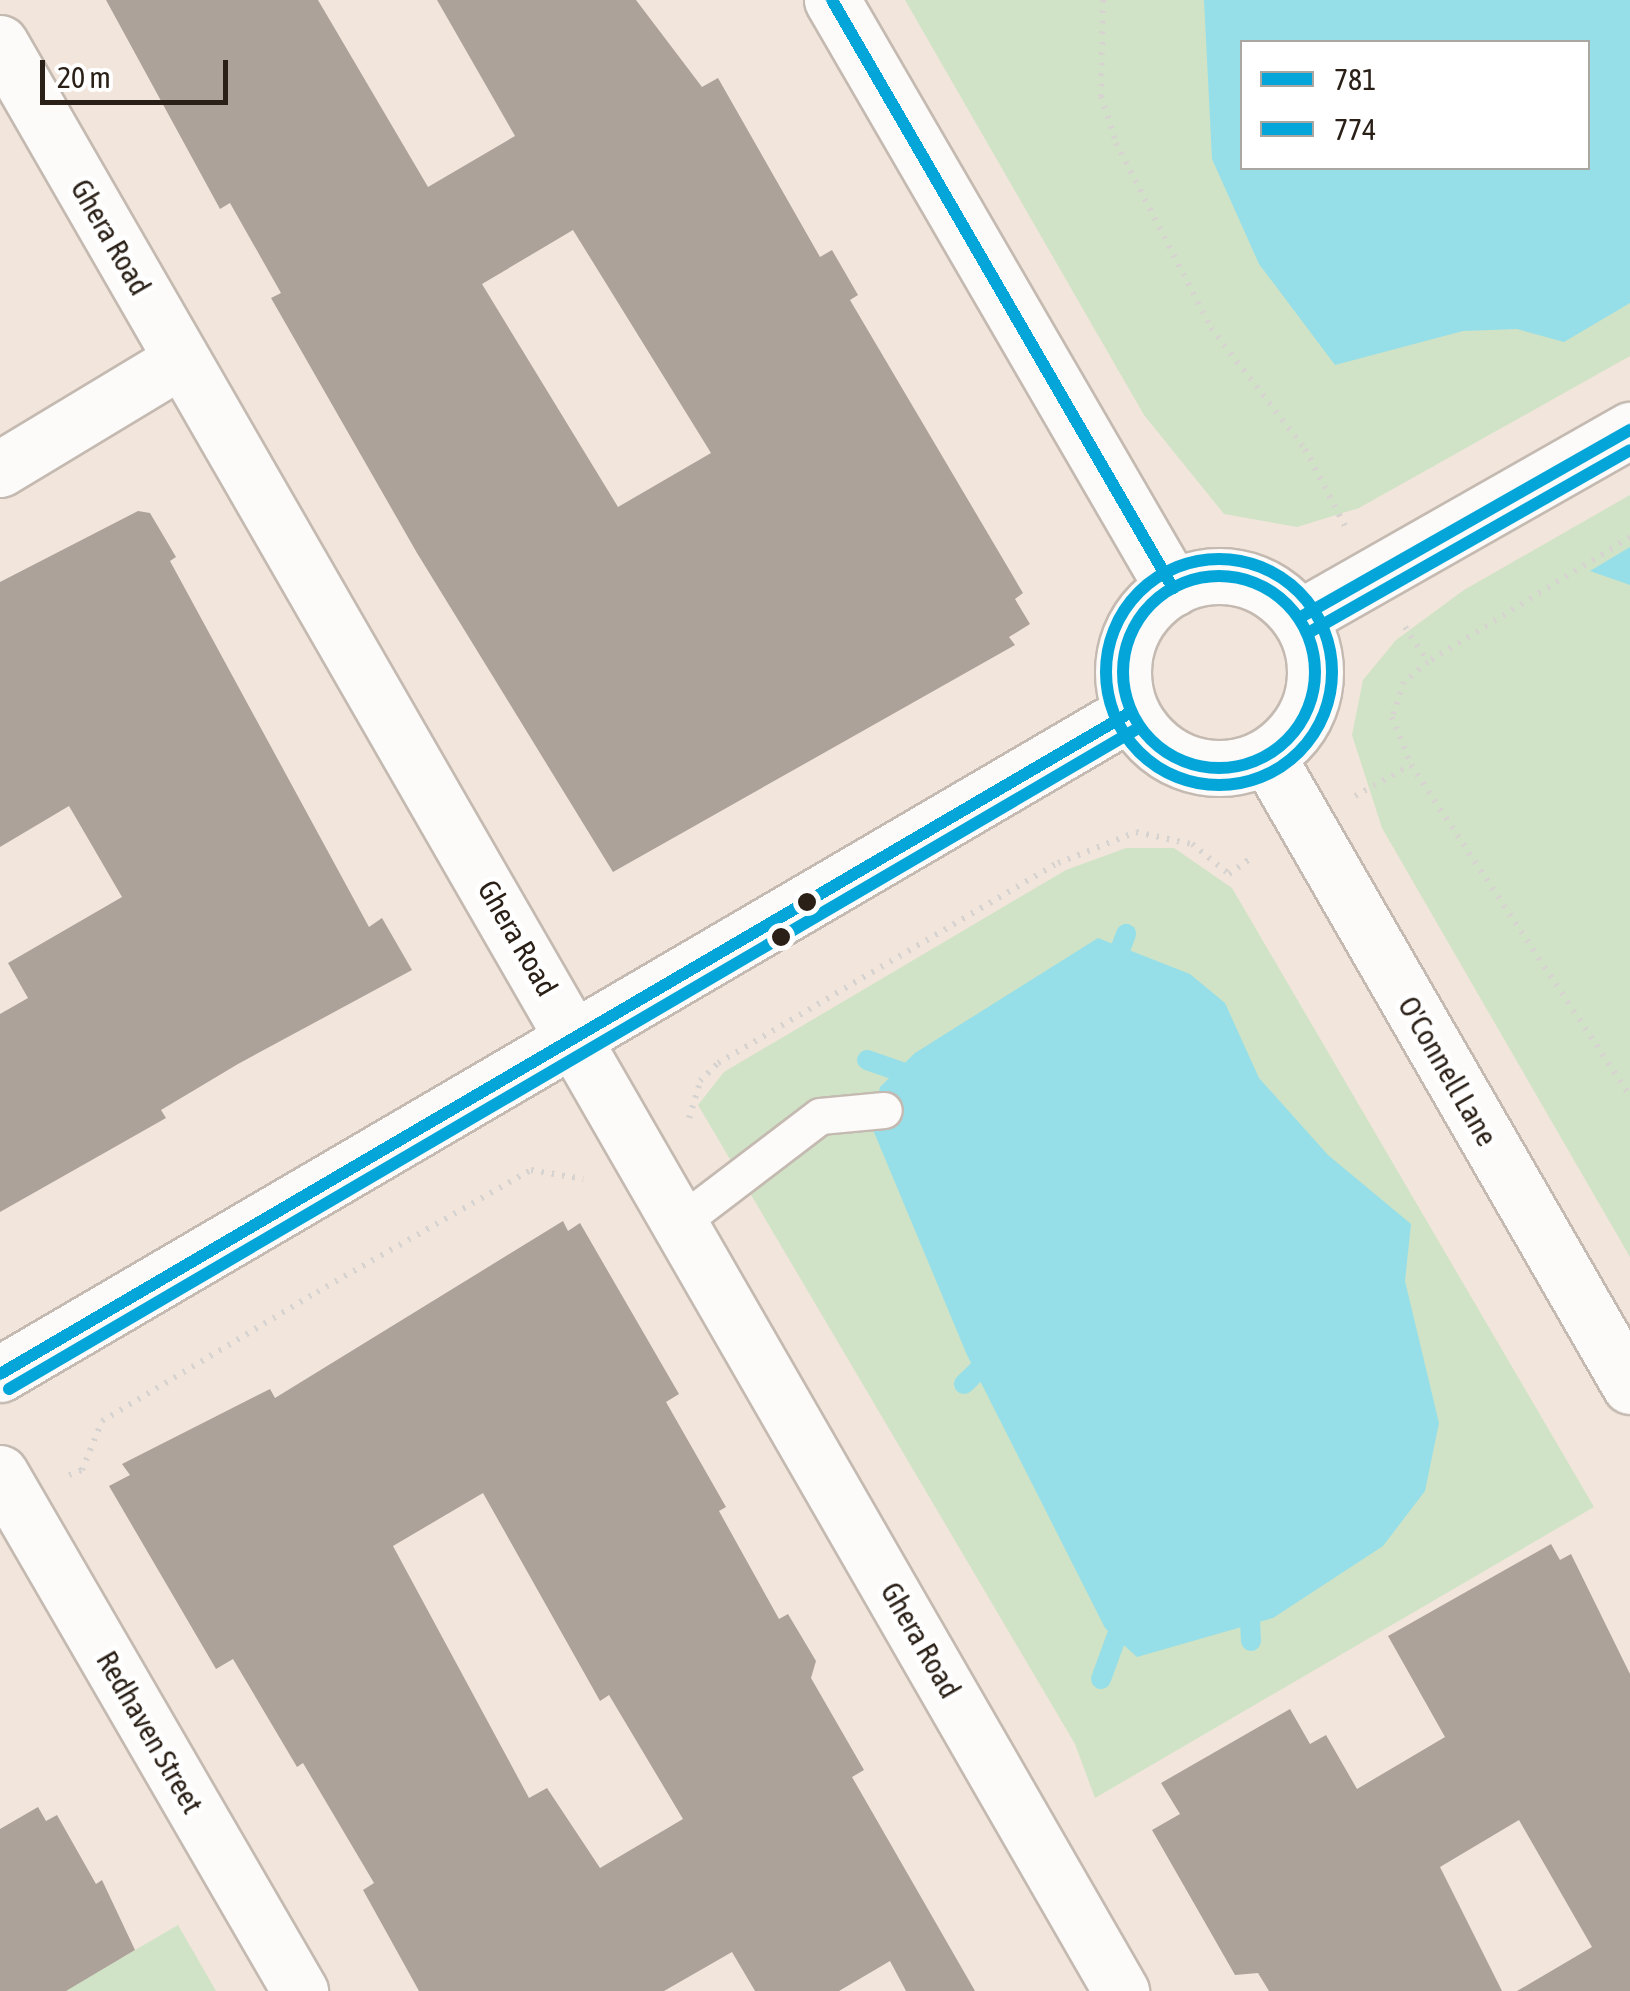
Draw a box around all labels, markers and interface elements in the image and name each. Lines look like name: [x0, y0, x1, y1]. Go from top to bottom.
scale bar: [45, 40, 232, 102]
legend: [1240, 40, 1590, 170]
text: 20 m: [57, 60, 111, 94]
text: 781: [1334, 62, 1376, 96]
text: 774: [1334, 112, 1376, 146]
street label: Ghera Road: [63, 173, 159, 301]
street label: Ghera Road: [470, 874, 566, 1002]
unlabelled marker: [797, 892, 817, 912]
unlabelled marker: [771, 927, 791, 947]
street label: O'Connell Lane: [1391, 990, 1505, 1152]
street label: Ghera Road: [873, 1576, 969, 1704]
street label: Redhaven Street: [89, 1644, 211, 1820]

